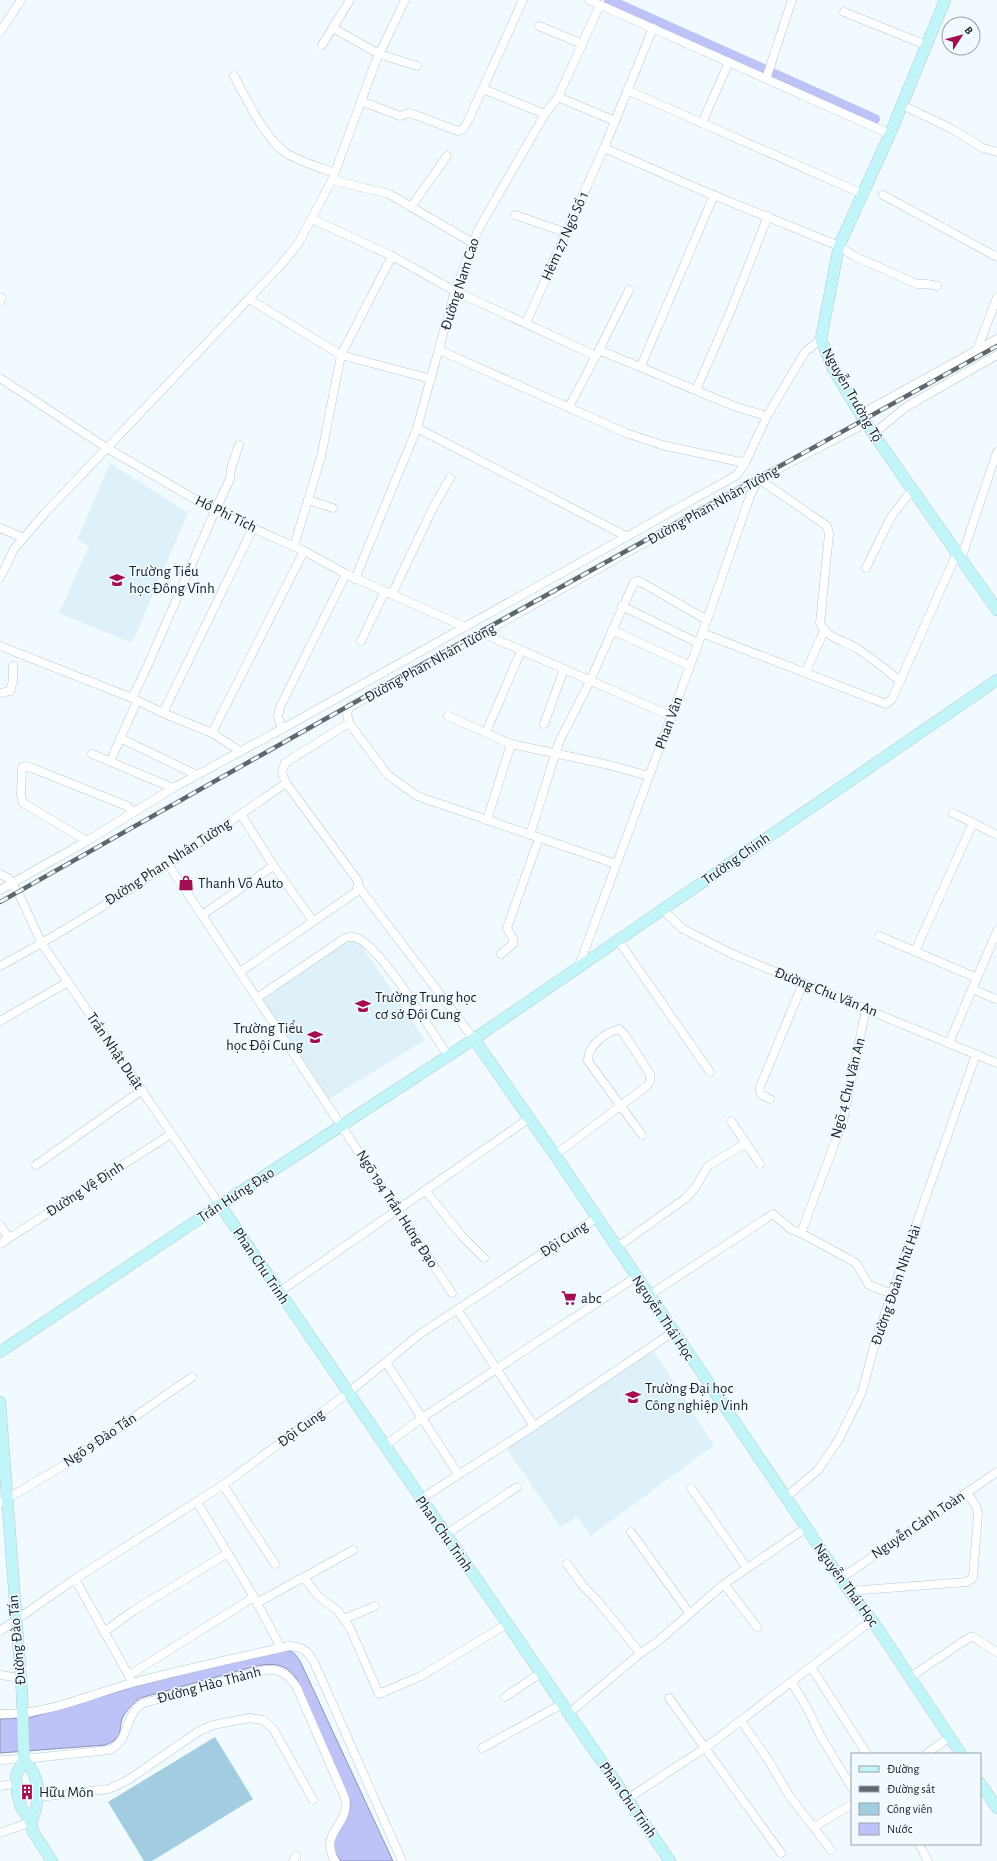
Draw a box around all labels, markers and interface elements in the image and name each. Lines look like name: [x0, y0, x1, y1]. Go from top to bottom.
north arrow: [941, 16, 981, 56]
text: B: [962, 25, 975, 37]
street label: Hẻm 27 Ngõ Số 1: [539, 189, 591, 283]
street label: Đường Nam Cao: [438, 236, 482, 332]
street label: Nguyễn Trường Tộ: [819, 345, 886, 445]
street label: Đường Phan Nhân Tường: [645, 462, 782, 547]
street label: Hồ Phi Tích: [193, 493, 259, 535]
place label: Trường Tiểu học Đông Vĩnh: [129, 563, 215, 596]
school or university icon: Trường Tiểu học Đông Vĩnh: [108, 571, 126, 589]
street label: Đường Phan Nhân Tường: [362, 620, 499, 705]
street label: Phan Vân: [653, 695, 685, 751]
street label: Đường Phan Nhân Tường: [102, 815, 234, 908]
street label: Trường Chinh: [699, 830, 773, 888]
shop icon: Thanh Võ Auto: [177, 874, 195, 892]
place label: Thanh Võ Auto: [198, 876, 283, 891]
street label: Đường Chu Văn An: [772, 965, 880, 1019]
place label: Trường Trung học cơ sở Đội Cung: [375, 990, 477, 1022]
school or university icon: Trường Trung học cơ sở Đội Cung: [354, 997, 372, 1015]
street label: Trần Nhật Duật: [84, 1010, 146, 1092]
place label: Trường Tiểu học Đội Cung: [226, 1020, 304, 1053]
school or university icon: Trường Tiểu học Đội Cung: [306, 1028, 324, 1046]
street label: Ngõ 4 Chu Văn An: [828, 1036, 868, 1140]
street label: Ngõ 194 Trần Hưng Đạo: [353, 1148, 441, 1270]
street label: Đường Vệ Định: [43, 1158, 127, 1220]
street label: Trần Hưng Đạo: [195, 1165, 277, 1225]
street label: Đội Cung: [537, 1218, 591, 1260]
street label: Đường Đoàn Nhữ Hài: [868, 1223, 924, 1347]
street label: Phan Chu Trinh: [230, 1225, 292, 1307]
street label: Nguyễn Thái Học: [629, 1272, 698, 1363]
supermarket icon: abc: [560, 1289, 578, 1307]
place label: abc: [581, 1291, 602, 1306]
place label: Trường Đại học Công nghiệp Vinh: [645, 1381, 748, 1413]
school or university icon: Trường Đại học Công nghiệp Vinh: [624, 1388, 642, 1406]
street label: Đội Cung: [275, 1406, 328, 1450]
street label: Ngõ 9 Đào Tấn: [61, 1410, 139, 1470]
street label: Nguyễn Cảnh Toàn: [868, 1488, 967, 1562]
street label: Phan Chu Trinh: [412, 1493, 476, 1575]
street label: Nguyễn Thái Học: [811, 1540, 882, 1630]
street label: Đường Đào Tấn: [6, 1594, 28, 1686]
street label: Đường Hào Thành: [155, 1664, 263, 1706]
legend: [851, 1753, 981, 1845]
street label: Phan Chu Trinh: [596, 1759, 660, 1841]
text: Đường: [887, 1763, 920, 1775]
building icon: Hữu Môn: [18, 1783, 36, 1801]
text: Đường sắt: [887, 1783, 935, 1795]
place label: Hữu Môn: [39, 1785, 94, 1800]
text: Công viên: [887, 1803, 933, 1815]
text: Nước: [887, 1823, 913, 1835]

